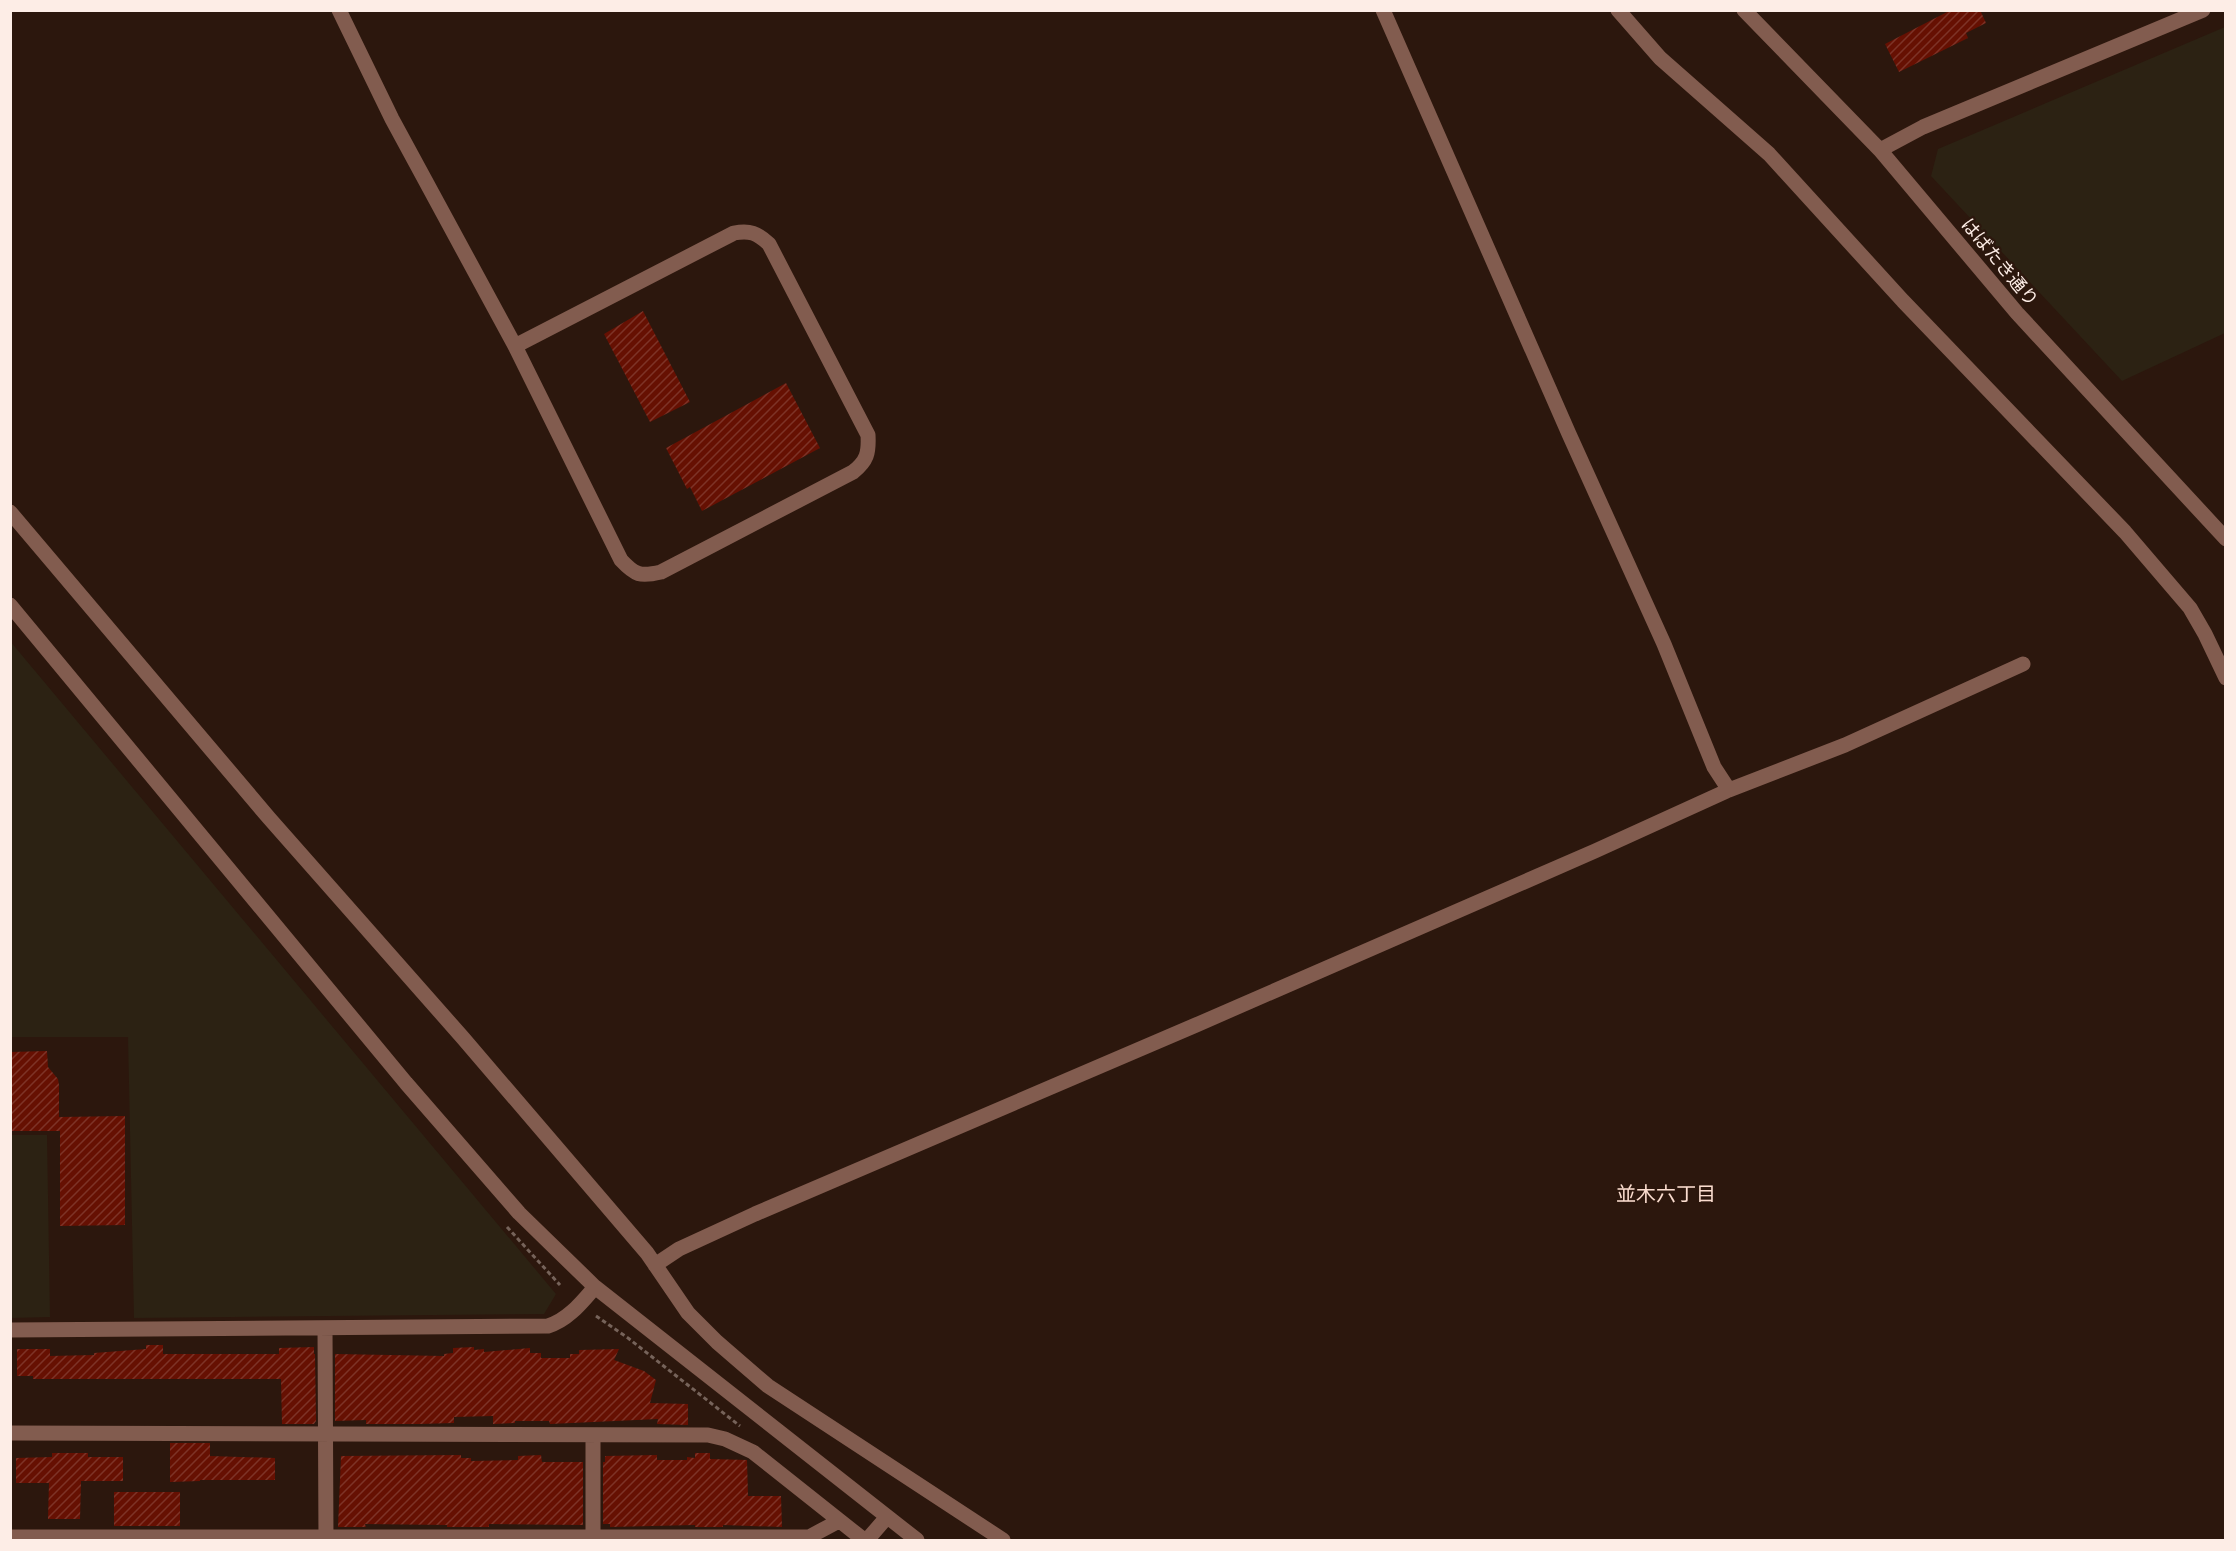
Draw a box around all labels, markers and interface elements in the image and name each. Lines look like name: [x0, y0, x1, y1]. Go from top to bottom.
street label: はばたき通り: [1957, 214, 2043, 310]
district label: 並木六丁目: [1616, 1182, 1716, 1205]

